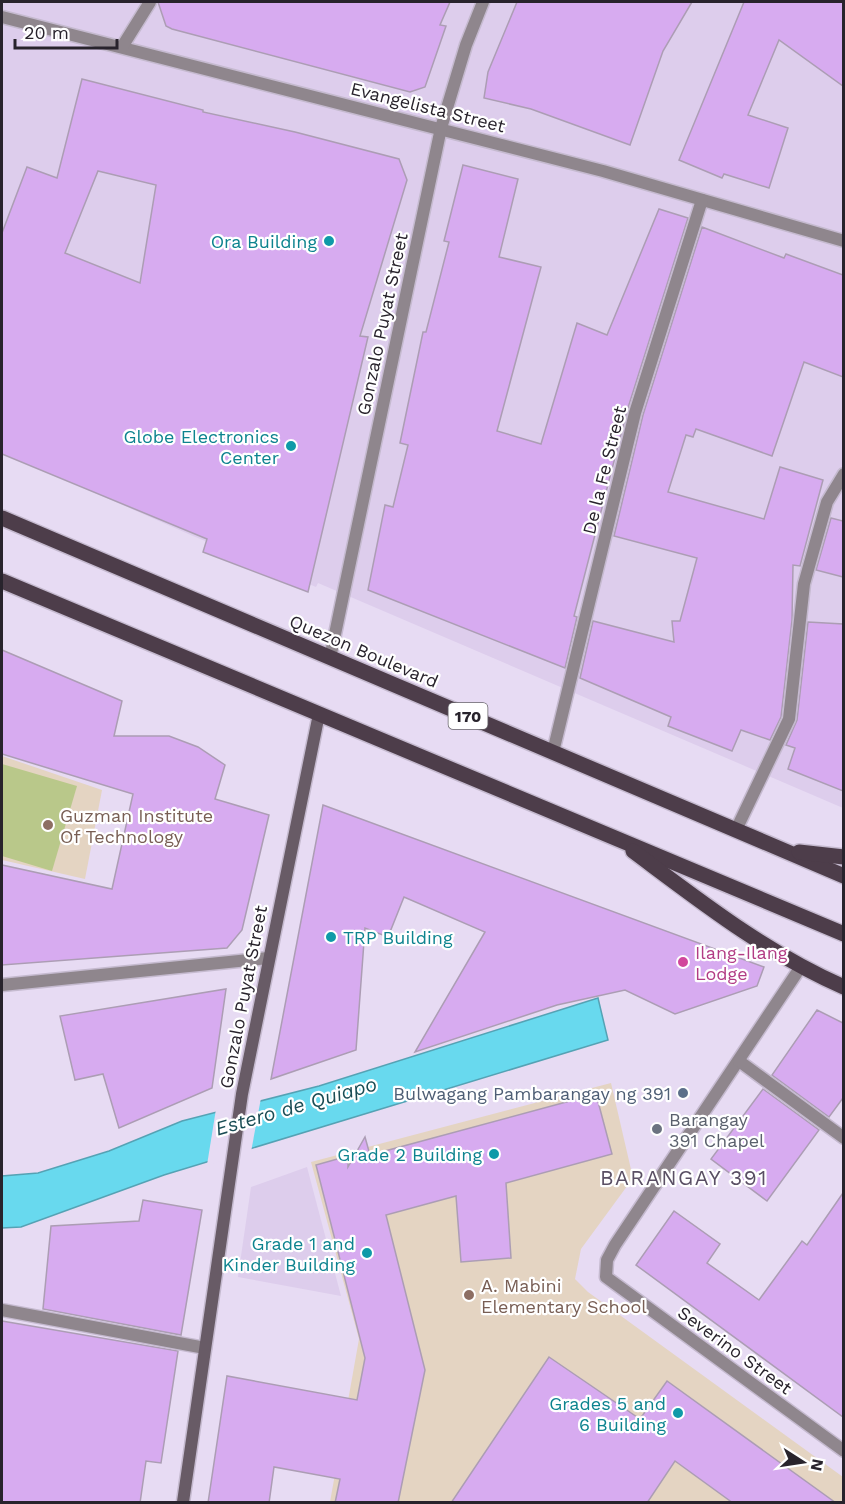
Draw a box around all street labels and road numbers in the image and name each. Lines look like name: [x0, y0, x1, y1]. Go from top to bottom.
street label: Evangelista Street: [348, 78, 508, 136]
street label: Gonzalo Puyat Street: [352, 230, 412, 417]
street label: De la Fe Street: [578, 403, 630, 536]
street label: Quezon Boulevard: [287, 610, 441, 692]
road number: 170: [448, 703, 488, 729]
street label: Gonzalo Puyat Street: [215, 903, 271, 1090]
street label: Severino Street: [674, 1302, 796, 1399]

